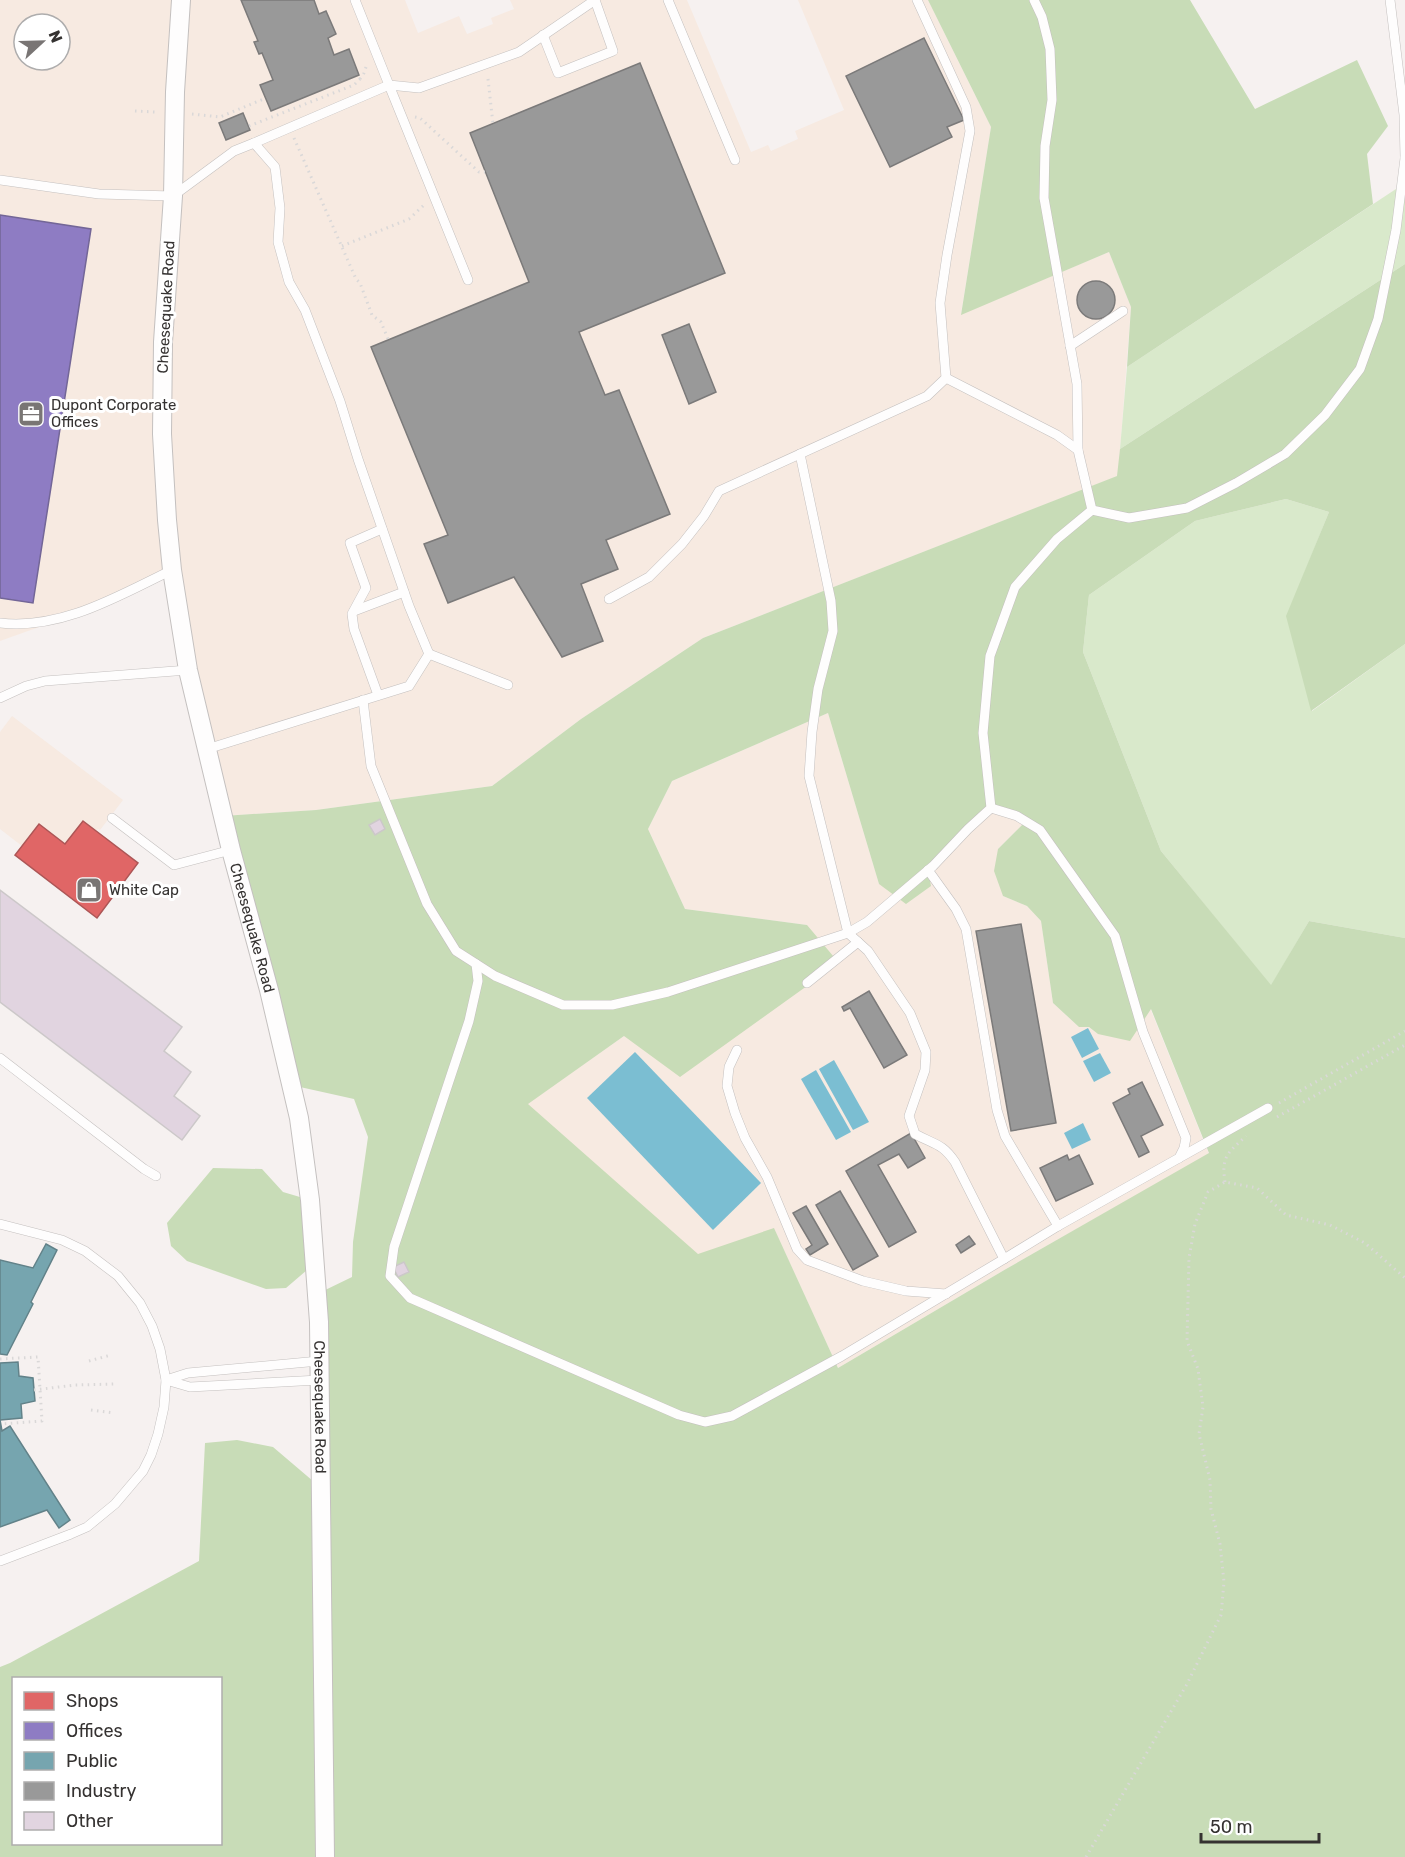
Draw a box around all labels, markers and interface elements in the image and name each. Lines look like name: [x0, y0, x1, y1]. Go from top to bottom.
north arrow: [12, 12, 72, 72]
text: N: [44, 28, 66, 45]
street label: Cheesequake Road: [154, 240, 178, 374]
place label: Dupont Corporate Offices: [51, 396, 176, 431]
office icon: Dupont Corporate Offices: [16, 399, 46, 429]
street label: Cheesequake Road: [226, 861, 278, 995]
shop icon: White Cap: [74, 875, 104, 905]
place label: White Cap: [109, 881, 179, 899]
street label: Cheesequake Road: [310, 1340, 330, 1474]
legend: [12, 1677, 222, 1845]
text: Shops: [66, 1690, 118, 1712]
text: Offices: [66, 1720, 123, 1742]
text: Public: [66, 1750, 118, 1772]
text: Industry: [66, 1780, 136, 1802]
scale bar: [1201, 1806, 1320, 1844]
text: Other: [66, 1810, 113, 1832]
text: 50 m: [1210, 1816, 1253, 1838]

